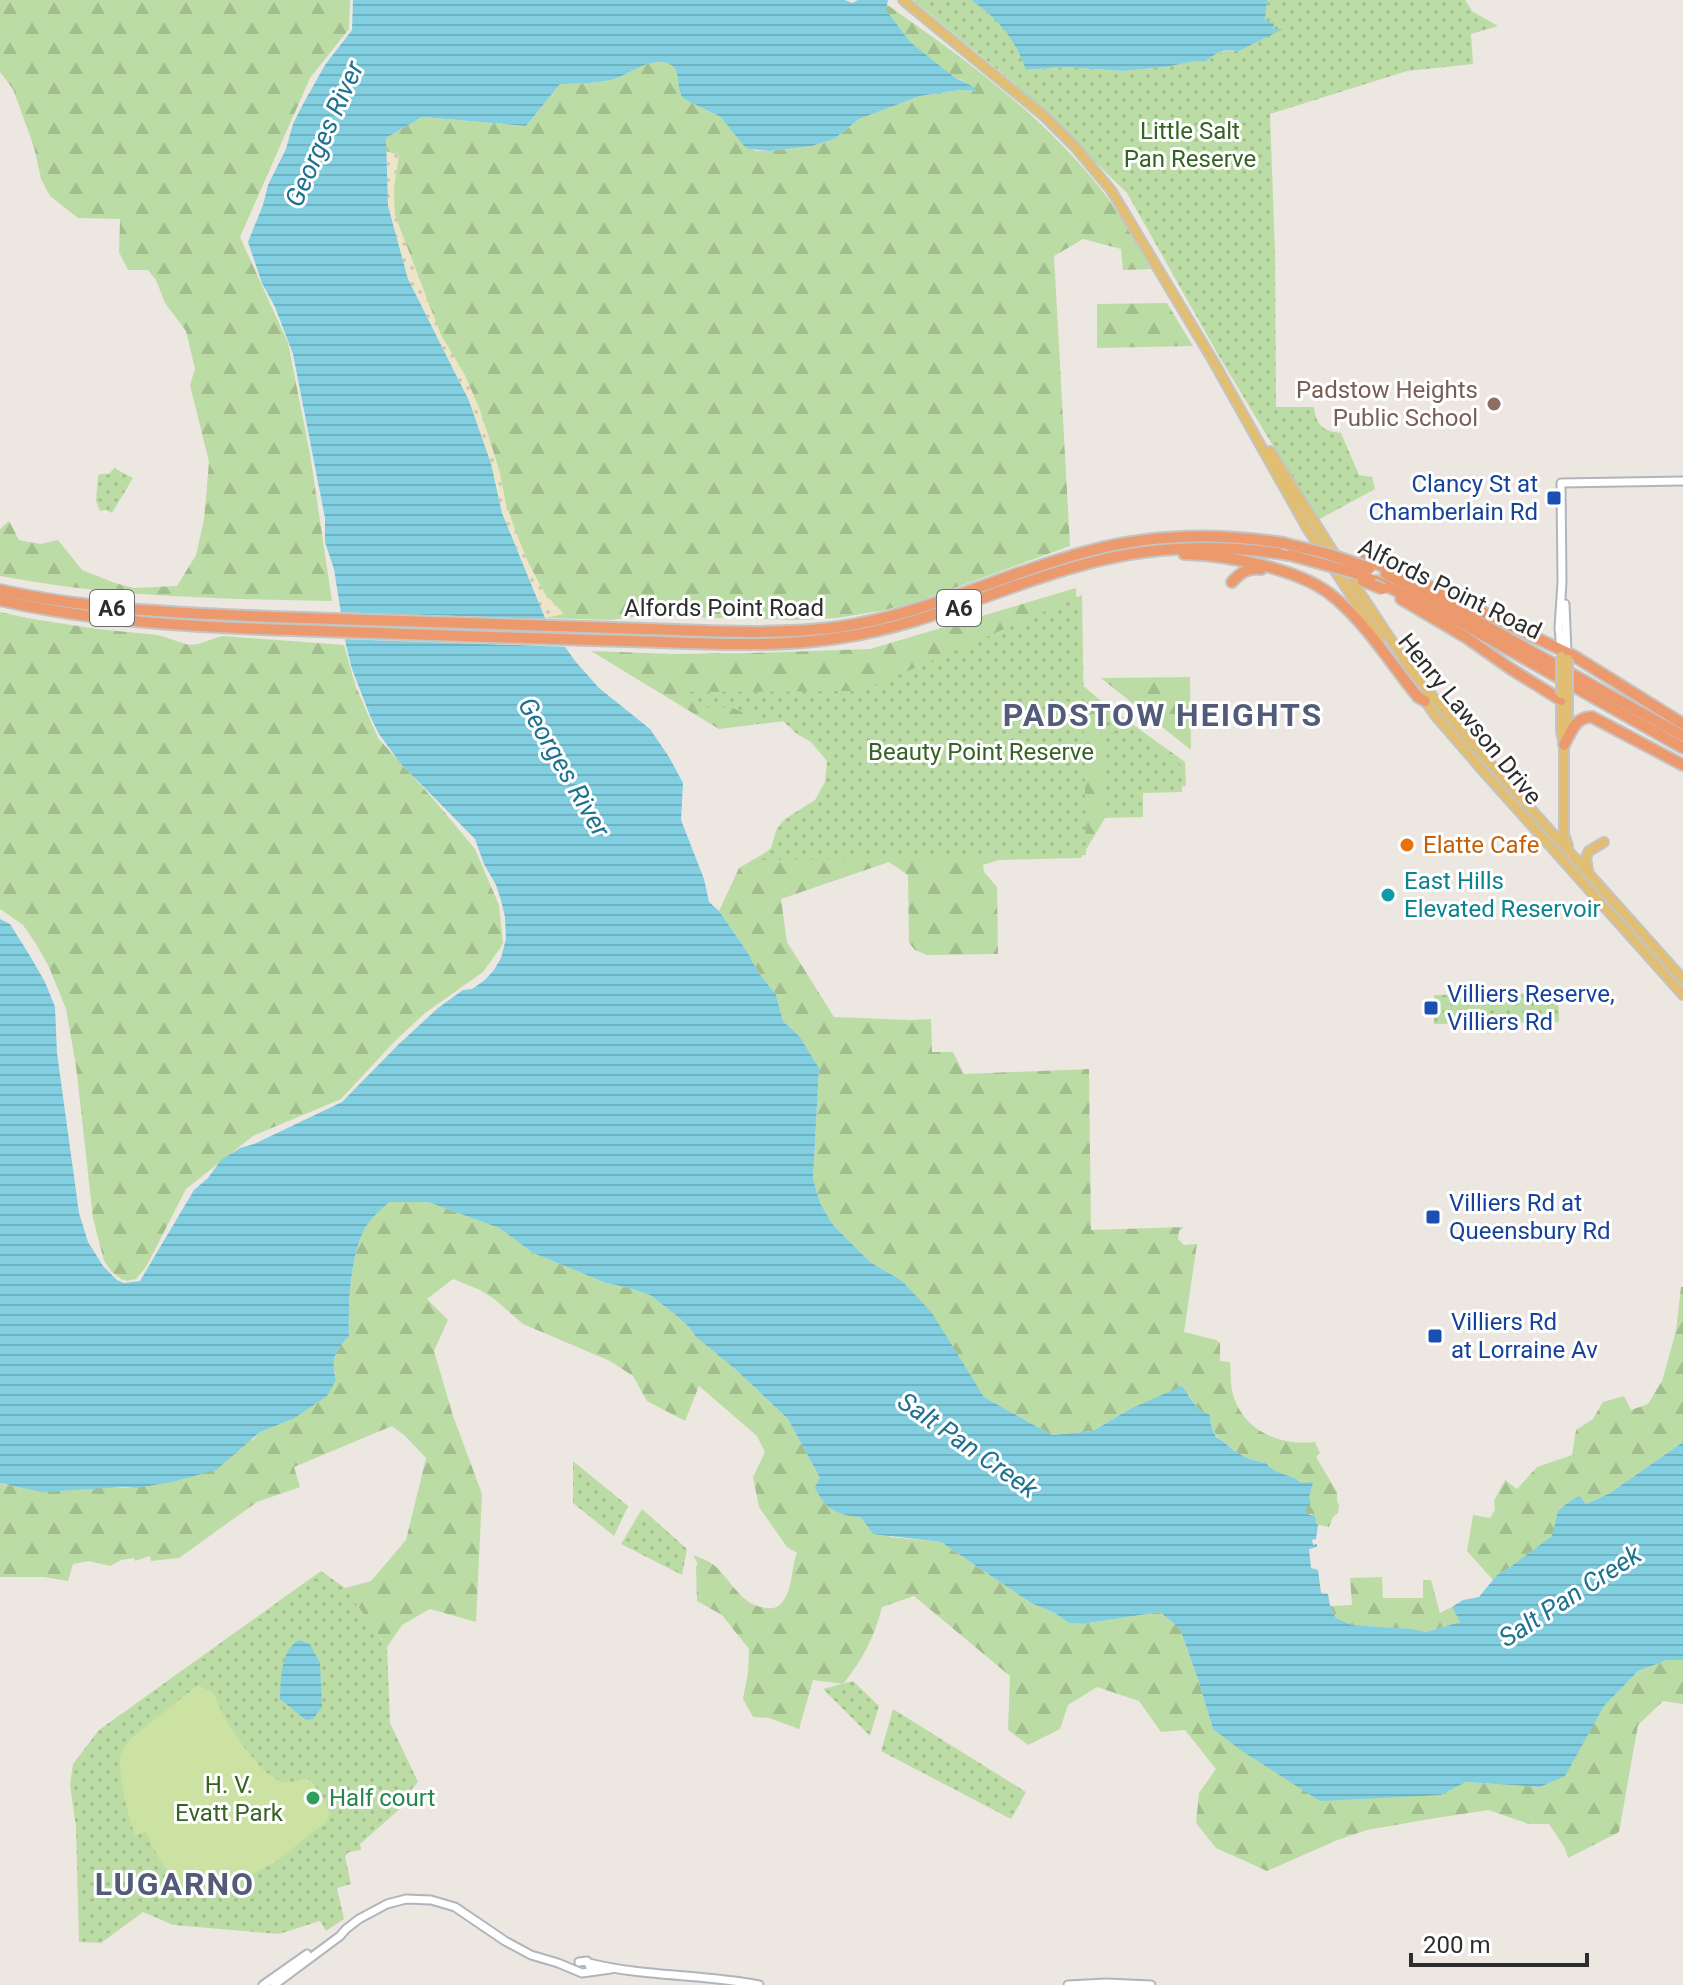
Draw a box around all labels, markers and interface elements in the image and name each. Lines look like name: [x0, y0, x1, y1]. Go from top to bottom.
water label: Georges River: [279, 55, 370, 211]
park label: Little Salt Pan Reserve: [1124, 117, 1256, 173]
place label: Padstow Heights Public School: [1296, 376, 1478, 432]
marker: Padstow Heights Public School: [1485, 395, 1503, 413]
place label: Clancy St at Chamberlain Rd: [1368, 470, 1538, 526]
marker: Clancy St at Chamberlain Rd: [1545, 489, 1563, 507]
street label: Alfords Point Road: [1354, 533, 1546, 645]
road number: A6: [90, 590, 134, 626]
road number: A6: [937, 590, 981, 626]
street label: Alfords Point Road: [624, 594, 824, 622]
street label: Henry Lawson Drive: [1392, 628, 1548, 810]
water label: Georges River: [512, 692, 617, 843]
district label: PADSTOW HEIGHTS: [1003, 696, 1323, 734]
park label: Beauty Point Reserve: [868, 738, 1094, 766]
place label: Elatte Cafe: [1423, 831, 1539, 859]
marker: Elatte Cafe: [1398, 836, 1416, 854]
place label: East Hills Elevated Reservoir: [1404, 867, 1601, 923]
marker: East Hills Elevated Reservoir: [1379, 886, 1397, 904]
place label: Villiers Reserve, Villiers Rd: [1447, 980, 1615, 1036]
marker: Villiers Reserve, Villiers Rd: [1422, 999, 1440, 1017]
place label: Villiers Rd at Queensbury Rd: [1449, 1189, 1611, 1245]
marker: Villiers Rd at Queensbury Rd: [1424, 1208, 1442, 1226]
place label: Villiers Rd at Lorraine Av: [1451, 1308, 1598, 1364]
marker: Villiers Rd at Lorraine Av: [1426, 1327, 1444, 1345]
water label: Salt Pan Creek: [892, 1386, 1045, 1505]
water label: Salt Pan Creek: [1493, 1538, 1648, 1653]
park label: H. V. Evatt Park: [175, 1771, 284, 1827]
place label: Half court: [329, 1784, 436, 1812]
marker: Half court: [304, 1789, 322, 1807]
district label: LUGARNO: [95, 1865, 255, 1903]
scale bar: [1411, 1917, 1587, 1967]
text: 200 m: [1423, 1931, 1490, 1959]

